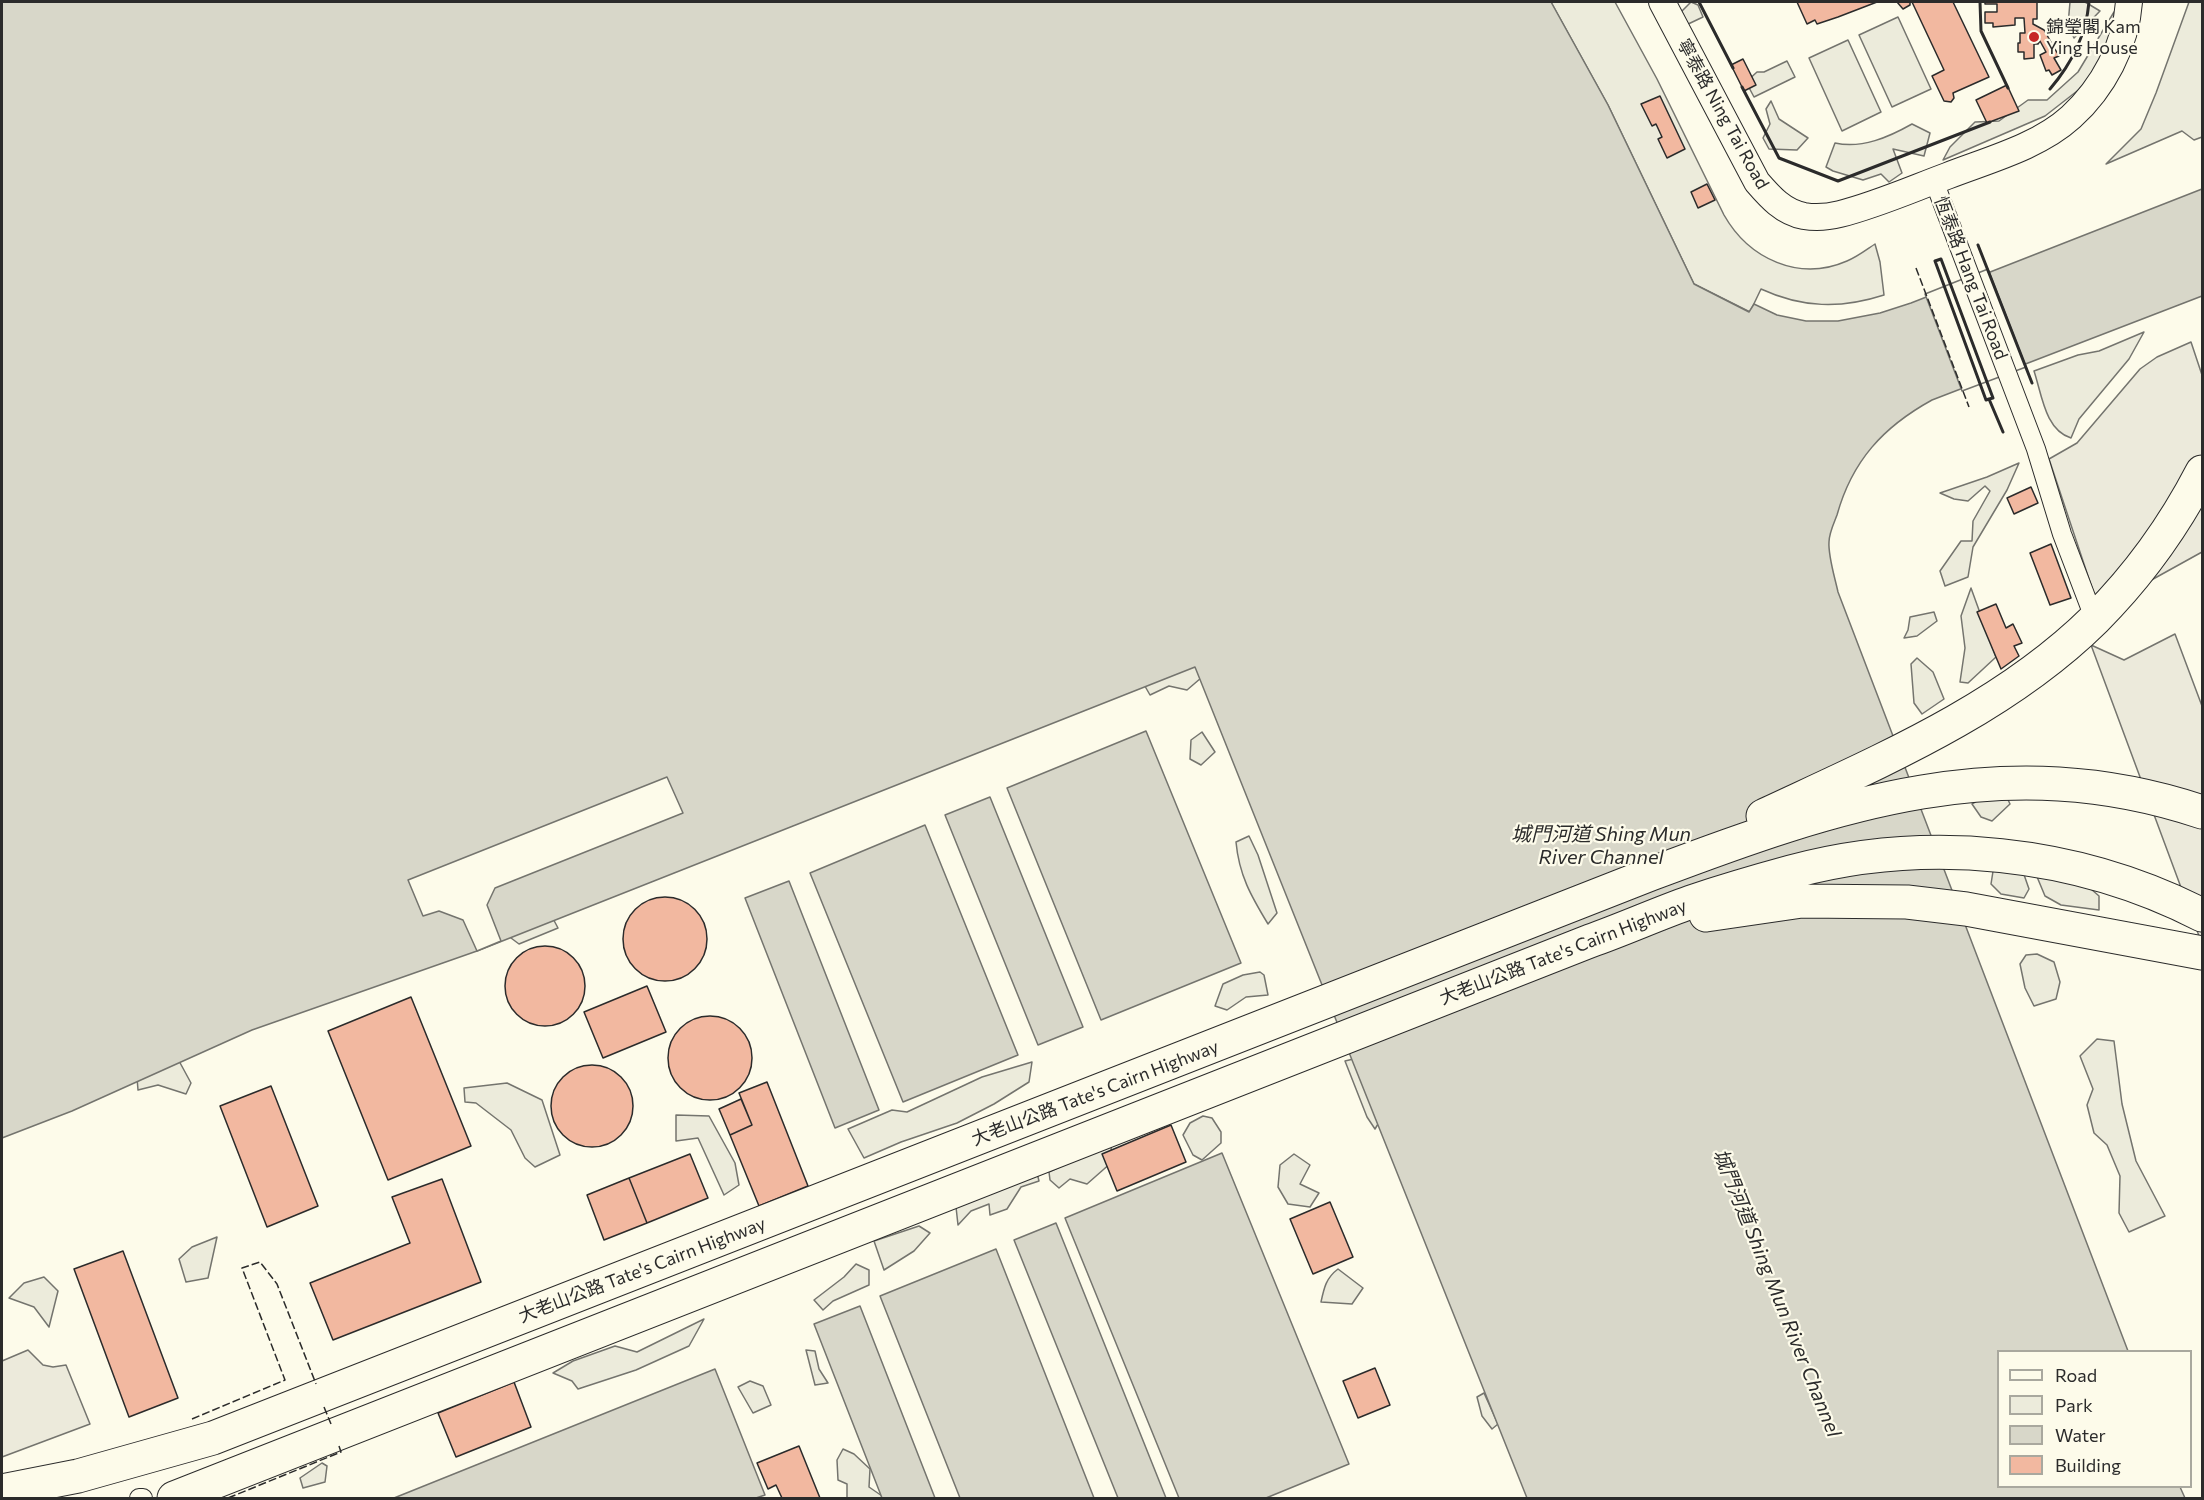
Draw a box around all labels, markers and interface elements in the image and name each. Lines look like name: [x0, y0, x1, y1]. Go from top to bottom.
place label: 錦瑩閣 Kam Ying House: [2046, 16, 2141, 58]
marker: 錦瑩閣 Kam Ying House: [2027, 30, 2041, 44]
street label: 寧泰路 Ning Tai Road: [1673, 35, 1773, 193]
street label: 恆泰路 Hang Tai Road: [1930, 193, 2012, 363]
water label: 城門河道 Shing Mun River Channel: [1511, 822, 1691, 869]
street label: 大老山公路 Tate's Cairn Highway: [1436, 895, 1690, 1009]
street label: 大老山公路 Tate's Cairn Highway: [968, 1036, 1222, 1150]
water label: 城門河道 Shing Mun River Channel: [1708, 1145, 1846, 1441]
street label: 大老山公路 Tate's Cairn Highway: [515, 1213, 769, 1327]
legend: [1997, 1350, 2192, 1488]
text: Road: [2055, 1364, 2097, 1386]
text: Park: [2055, 1394, 2093, 1416]
text: Water: [2055, 1424, 2106, 1446]
text: Building: [2055, 1454, 2121, 1476]

